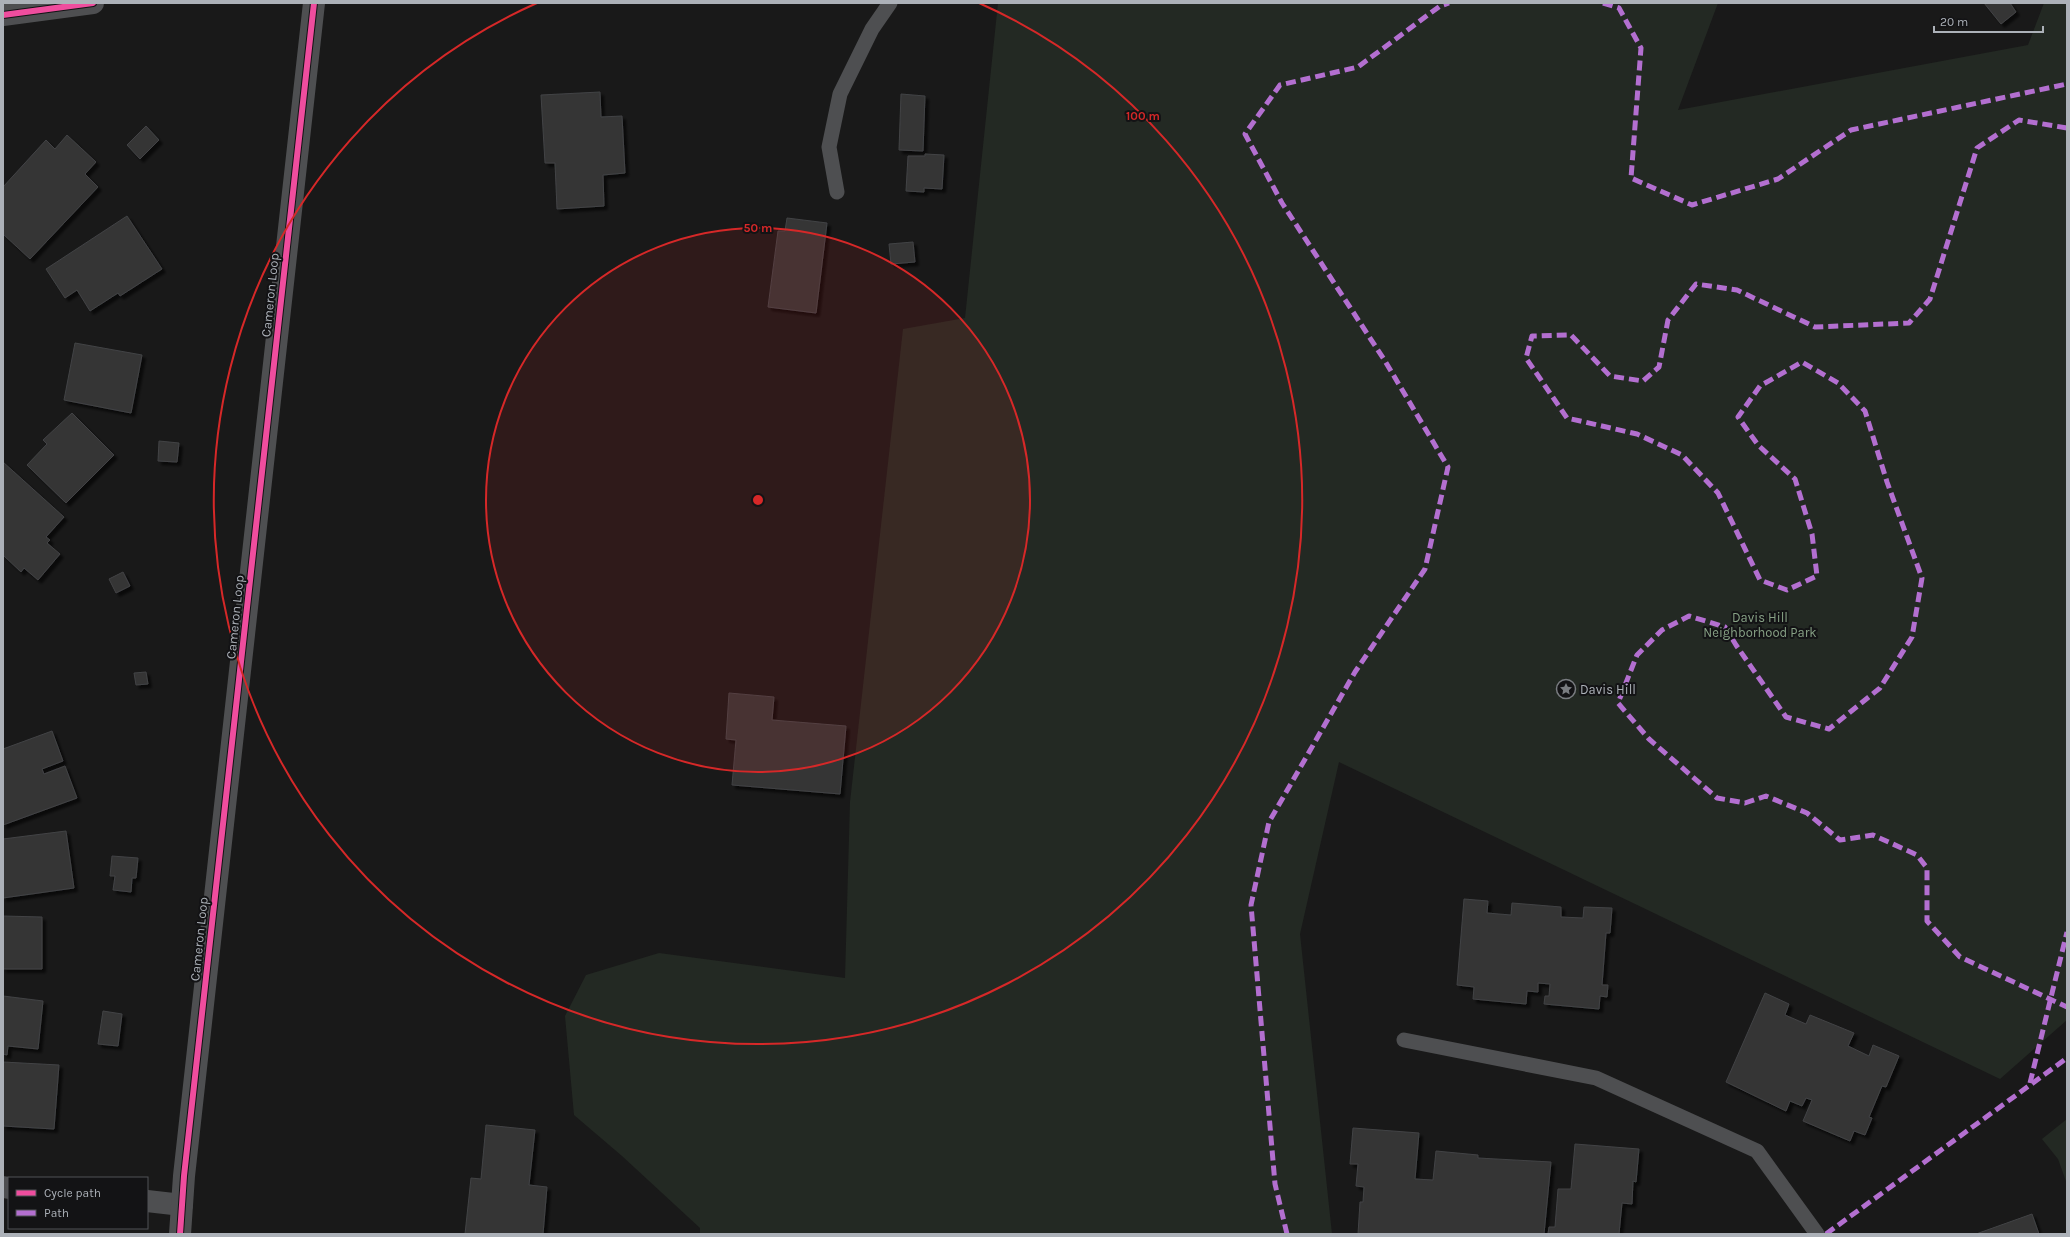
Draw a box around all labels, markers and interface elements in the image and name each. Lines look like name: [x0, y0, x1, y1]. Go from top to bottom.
scale bar: [1934, 8, 2043, 34]
text: 20 m: [1940, 15, 1968, 29]
text: 100 m: [1126, 109, 1160, 123]
text: 50 m: [744, 221, 773, 235]
street label: Cameron Loop: [258, 252, 282, 338]
centre of rings: [751, 493, 765, 507]
street label: Cameron Loop: [223, 574, 247, 660]
park label: Davis Hill Neighborhood Park: [1703, 610, 1817, 640]
place icon: Davis Hill: [1555, 678, 1577, 700]
place label: Davis Hill: [1580, 682, 1636, 697]
street label: Cameron Loop: [187, 896, 211, 982]
legend: [8, 1177, 148, 1229]
text: Cycle path: [44, 1186, 101, 1200]
text: Path: [44, 1206, 69, 1220]

